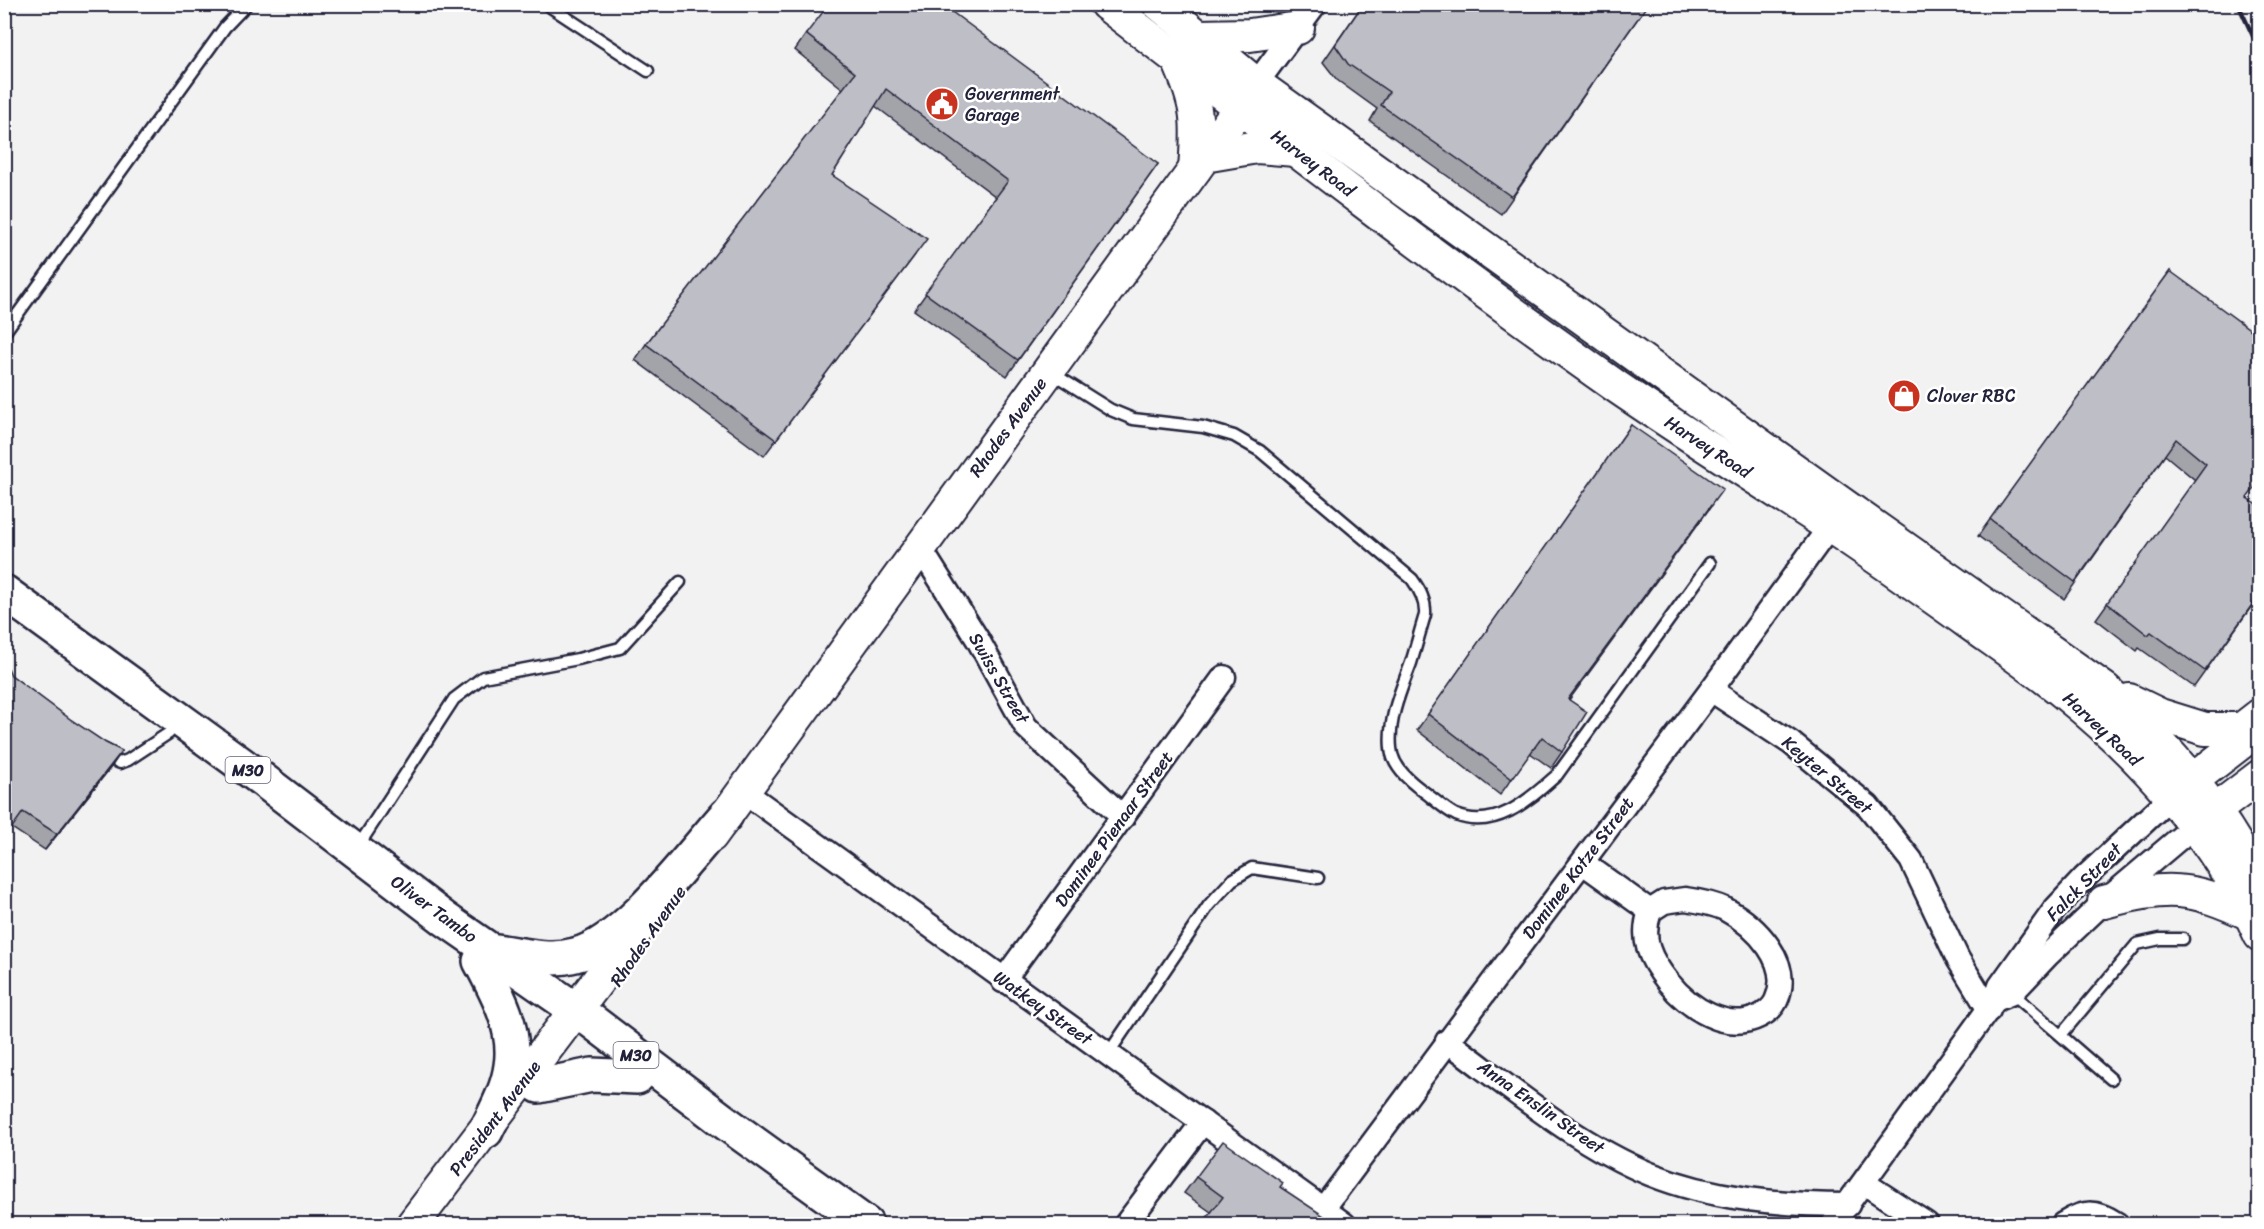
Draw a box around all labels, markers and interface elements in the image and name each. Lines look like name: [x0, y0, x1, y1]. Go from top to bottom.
place label: Government Garage: [965, 78, 1060, 131]
public building icon: Government Garage: [924, 86, 960, 122]
street label: Harvey Road: [1264, 120, 1363, 206]
street label: Rhodes Avenue: [960, 370, 1056, 484]
shop icon: Clover RBC: [1886, 378, 1922, 414]
place label: Clover RBC: [1927, 380, 2016, 412]
street label: Harvey Road: [1658, 407, 1760, 488]
street label: Swiss Street: [960, 626, 1039, 731]
street label: Harvey Road: [2055, 684, 2150, 776]
street label: Keyter Street: [1774, 727, 1880, 823]
street label: Dominee Pienaar Street: [1046, 744, 1182, 914]
road number: M30: [226, 757, 270, 783]
street label: Dominee Kotze Street: [1513, 790, 1643, 946]
street label: Falck Street: [2038, 835, 2131, 929]
street label: Oliver Tambo: [384, 866, 484, 952]
street label: Rhodes Avenue: [601, 879, 695, 993]
street label: Watkey Street: [987, 962, 1100, 1055]
road number: M30: [614, 1042, 658, 1068]
street label: Anna Enslin Street: [1470, 1051, 1612, 1163]
street label: President Avenue: [440, 1053, 550, 1183]

